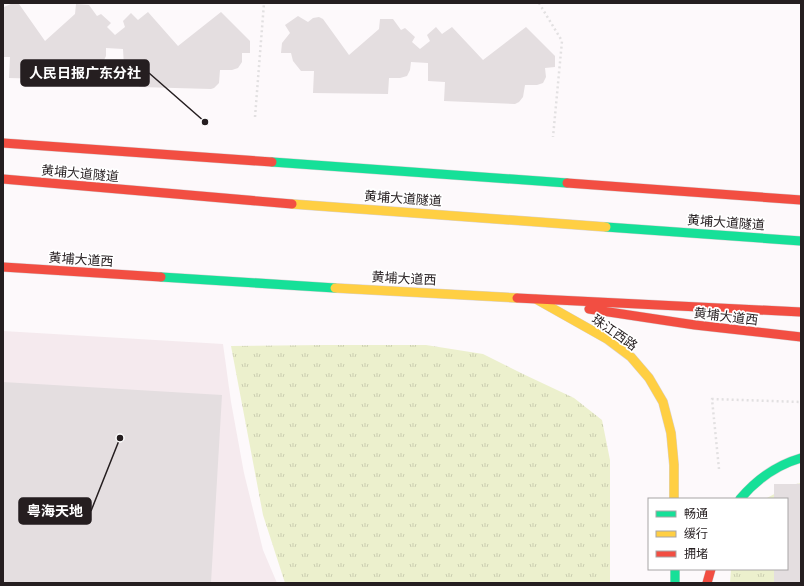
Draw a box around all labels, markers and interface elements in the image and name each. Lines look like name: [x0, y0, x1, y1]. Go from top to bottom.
callout: 人民日报广东分社: [21, 60, 149, 86]
text: 人民日报广东分社: [29, 64, 141, 82]
street label: 黄埔大道隧道: [40, 162, 120, 184]
street label: 黄埔大道隧道: [364, 187, 442, 209]
street label: 黄埔大道隧道: [687, 211, 765, 233]
street label: 黄埔大道西: [48, 249, 114, 269]
street label: 黄埔大道西: [371, 268, 437, 288]
street label: 黄埔大道西: [693, 304, 759, 328]
street label: 珠江西路: [589, 311, 641, 353]
callout: 粤海天地: [19, 498, 91, 524]
legend: [648, 498, 788, 570]
text: 粤海天地: [27, 502, 83, 520]
text: 畅通: [684, 506, 708, 521]
text: 缓行: [684, 526, 708, 541]
text: 拥堵: [684, 546, 708, 561]

